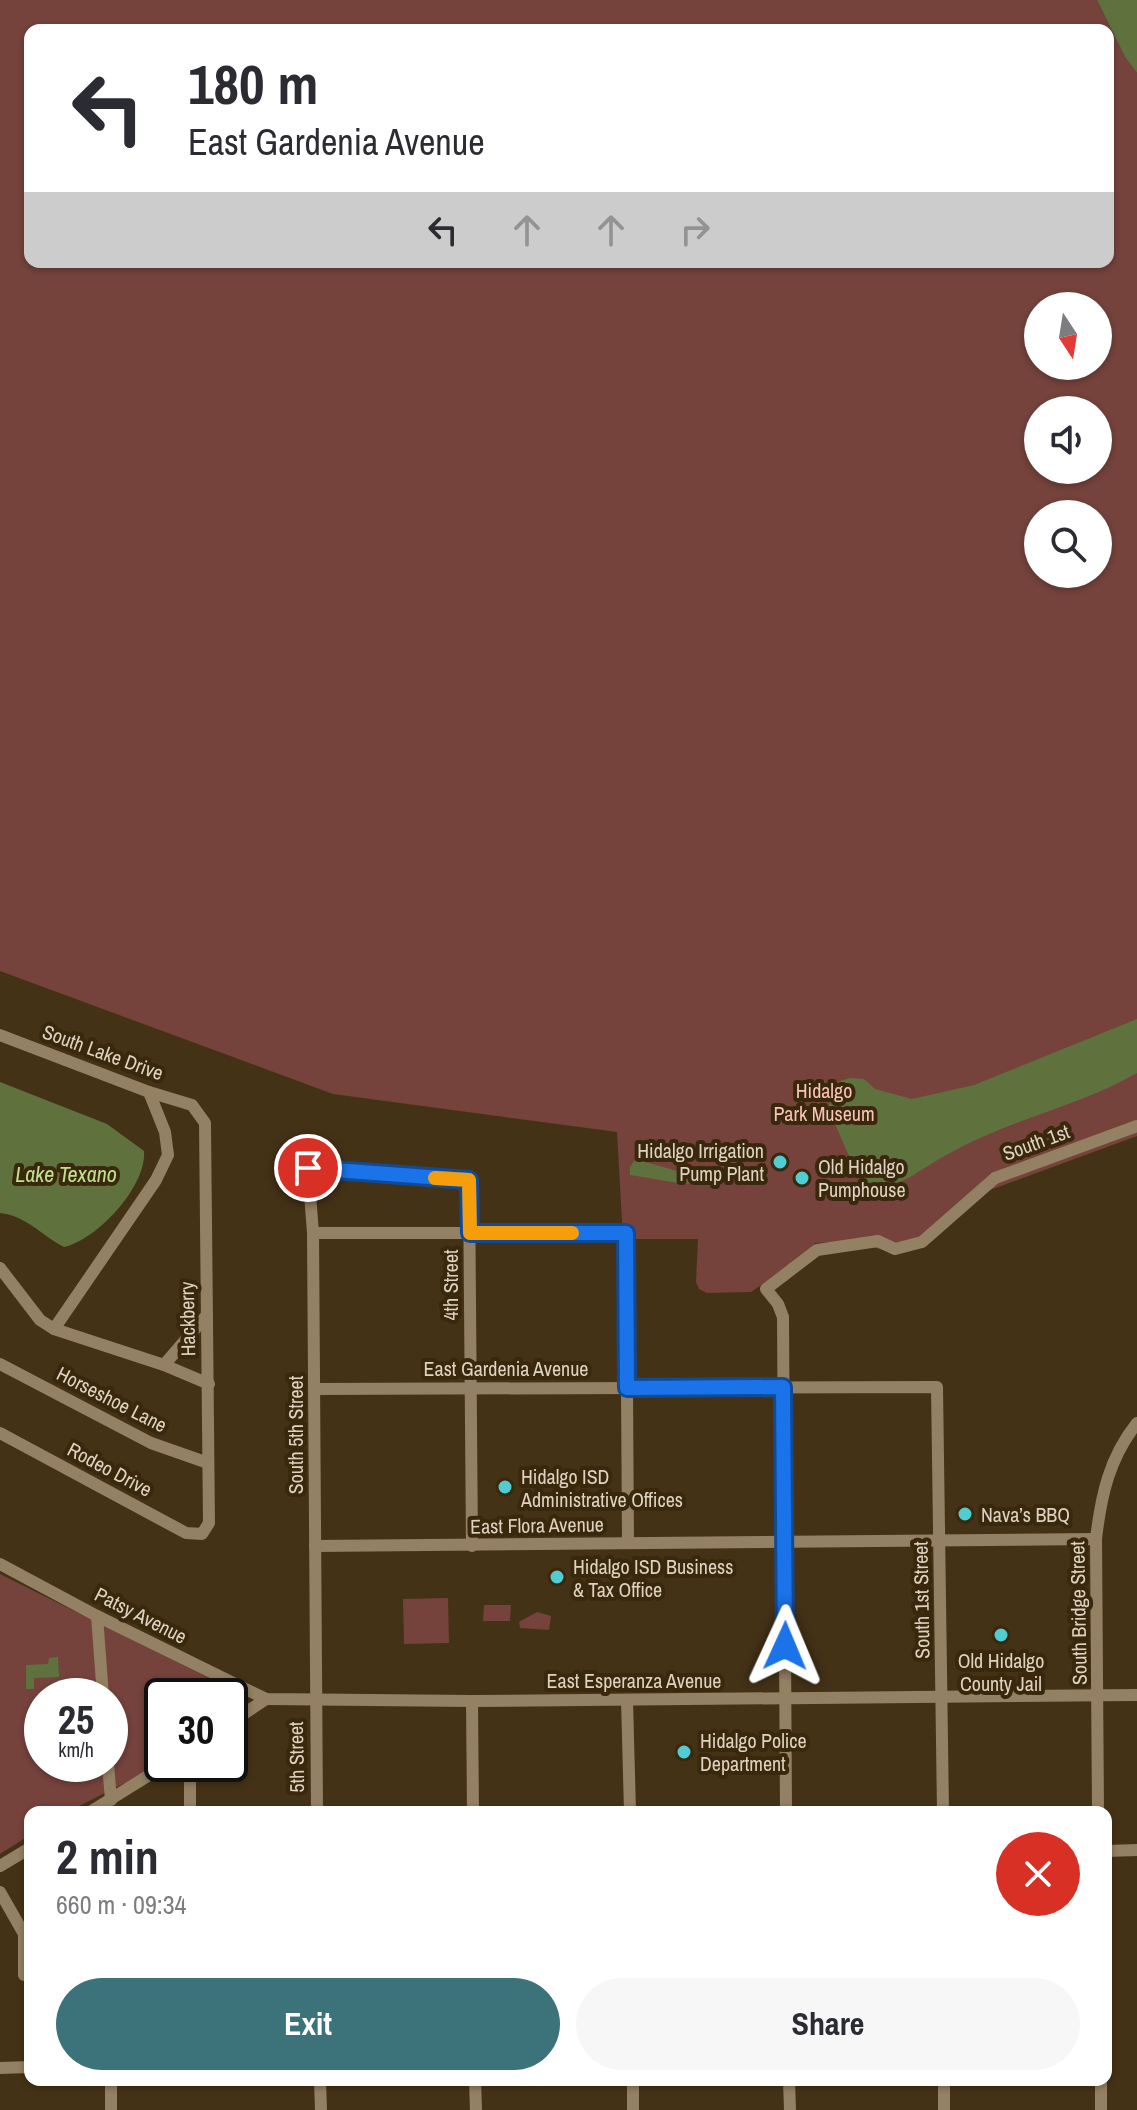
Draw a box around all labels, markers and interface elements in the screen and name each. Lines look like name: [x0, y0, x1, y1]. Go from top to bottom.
text: 180 m: [188, 46, 318, 121]
icon: left: [56, 56, 160, 160]
text: East Gardenia Avenue: [188, 118, 485, 166]
icon: left: [421, 208, 465, 252]
icon: ahead: [505, 208, 549, 252]
icon: ahead: [589, 208, 633, 252]
icon: right: [673, 208, 717, 252]
north arrow: [1024, 292, 1112, 380]
map controls: [1024, 292, 1112, 588]
button: sound: [1024, 396, 1112, 484]
button: search: [1024, 500, 1112, 588]
street label: South Lake Drive: [39, 1018, 167, 1086]
park label: Hidalgo Park Museum: [773, 1077, 875, 1127]
street label: South 1st: [999, 1117, 1074, 1167]
pin: [274, 1134, 342, 1202]
place label: Hidalgo Irrigation Pump Plant: [637, 1137, 764, 1187]
icon: arrive: [286, 1146, 330, 1190]
marker: Hidalgo Irrigation Pump Plant: [771, 1153, 789, 1171]
place label: Old Hidalgo Pumphouse: [818, 1153, 906, 1203]
water label: Lake Texano: [15, 1159, 117, 1189]
marker: Old Hidalgo Pumphouse: [793, 1169, 811, 1187]
street label: 4th Street: [437, 1249, 464, 1321]
street label: Hackberry: [173, 1281, 201, 1357]
street label: East Gardenia Avenue: [424, 1355, 588, 1382]
street label: Horseshoe Lane: [52, 1360, 172, 1438]
street label: South 5th Street: [282, 1375, 309, 1494]
street label: Rodeo Drive: [63, 1435, 157, 1503]
place label: Hidalgo ISD Administrative Offices: [520, 1463, 683, 1513]
marker: Hidalgo ISD Administrative Offices: [496, 1478, 514, 1496]
place label: Nava’s BBQ: [981, 1501, 1070, 1528]
marker: Nava’s BBQ: [956, 1505, 974, 1523]
street label: East Flora Avenue: [470, 1510, 604, 1540]
street label: South Bridge Street: [1063, 1540, 1093, 1685]
street label: South 1st Street: [906, 1541, 936, 1659]
place label: Hidalgo ISD Business & Tax Office: [573, 1553, 733, 1603]
marker: Hidalgo ISD Business & Tax Office: [548, 1568, 566, 1586]
street label: Patsy Avenue: [90, 1580, 192, 1650]
position arrow: [743, 1604, 827, 1688]
marker: Old Hidalgo County Jail: [992, 1626, 1010, 1644]
place label: Old Hidalgo County Jail: [958, 1647, 1044, 1697]
street label: East Esperanza Avenue: [547, 1667, 721, 1694]
speed limit sign: 30: [144, 1678, 248, 1782]
text: 25: [58, 1693, 94, 1746]
street label: 5th Street: [282, 1721, 310, 1793]
place label: Hidalgo Police Department: [700, 1727, 807, 1777]
text: km/h: [58, 1736, 94, 1763]
marker: Hidalgo Police Department: [675, 1743, 693, 1761]
text: 2 min: [56, 1824, 159, 1889]
button: close: [996, 1832, 1080, 1916]
text: 660 m · 09:34: [56, 1887, 186, 1922]
button: Exit: [56, 1978, 560, 2070]
button: Share: [576, 1978, 1080, 2070]

